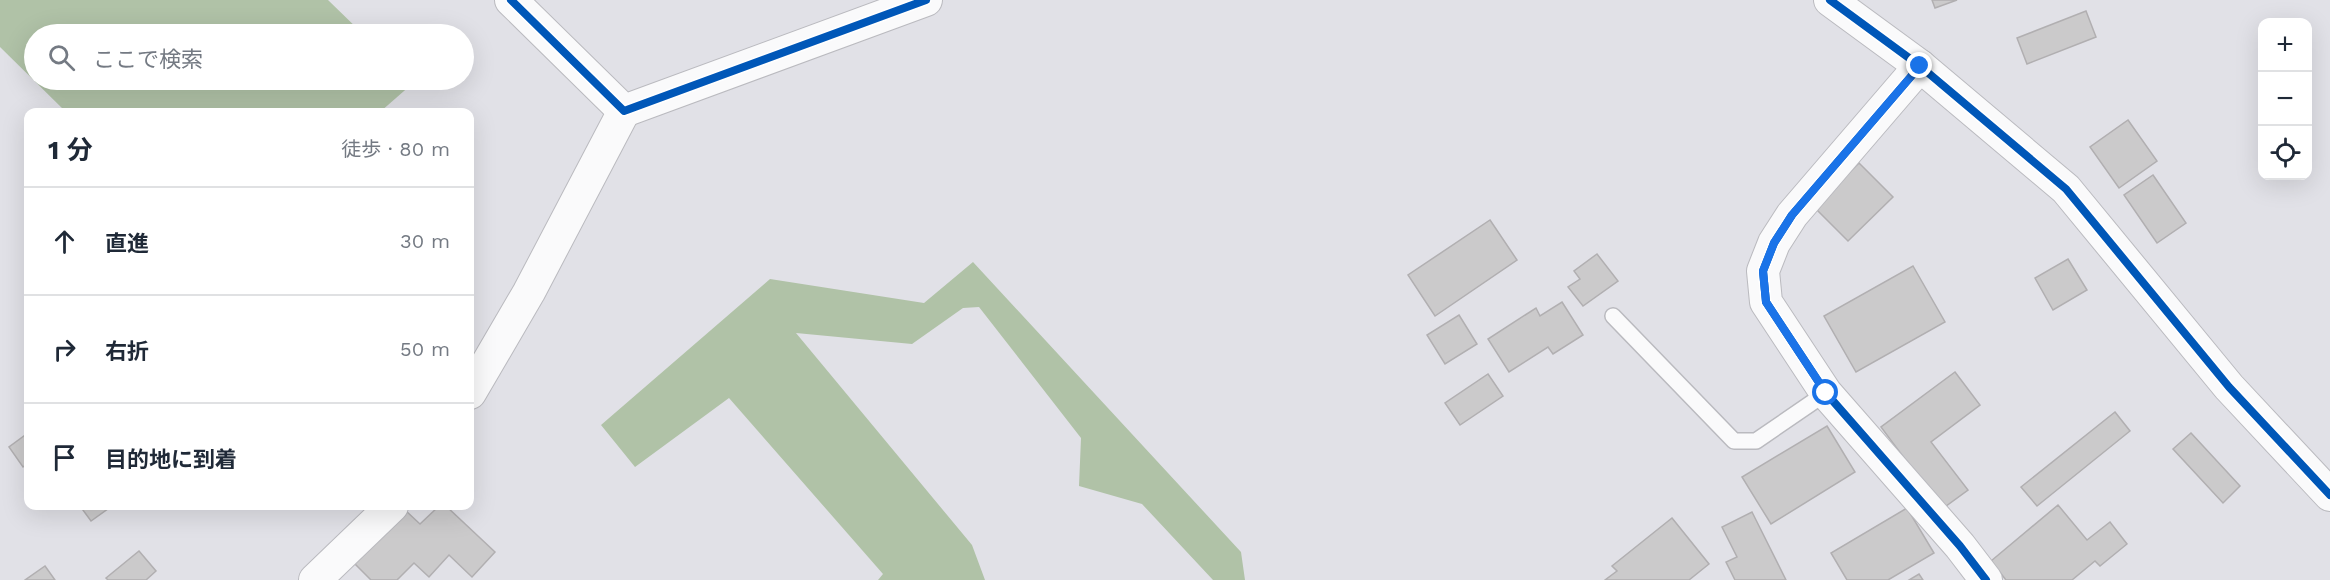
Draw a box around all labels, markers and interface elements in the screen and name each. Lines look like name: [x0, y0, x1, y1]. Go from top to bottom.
map controls: [2258, 18, 2312, 180]
button: +: [2258, 18, 2312, 72]
search box: [24, 24, 474, 90]
icon: search: [45, 41, 78, 74]
text: ここで検索: [93, 47, 203, 72]
route end: [1906, 52, 1932, 78]
button: −: [2258, 72, 2312, 126]
button: locate: [2258, 126, 2312, 180]
text: 1 分: [48, 135, 93, 165]
text: 徒歩 · 80 m: [341, 137, 450, 161]
icon: ahead: [48, 225, 81, 258]
text: 30 m: [400, 229, 450, 253]
text: 直進: [105, 231, 149, 256]
icon: right: [48, 333, 81, 366]
text: 50 m: [400, 337, 450, 361]
text: 右折: [105, 339, 149, 364]
route start: [1812, 379, 1838, 405]
icon: arrive: [48, 441, 81, 474]
text: 目的地に到着: [105, 447, 237, 472]

